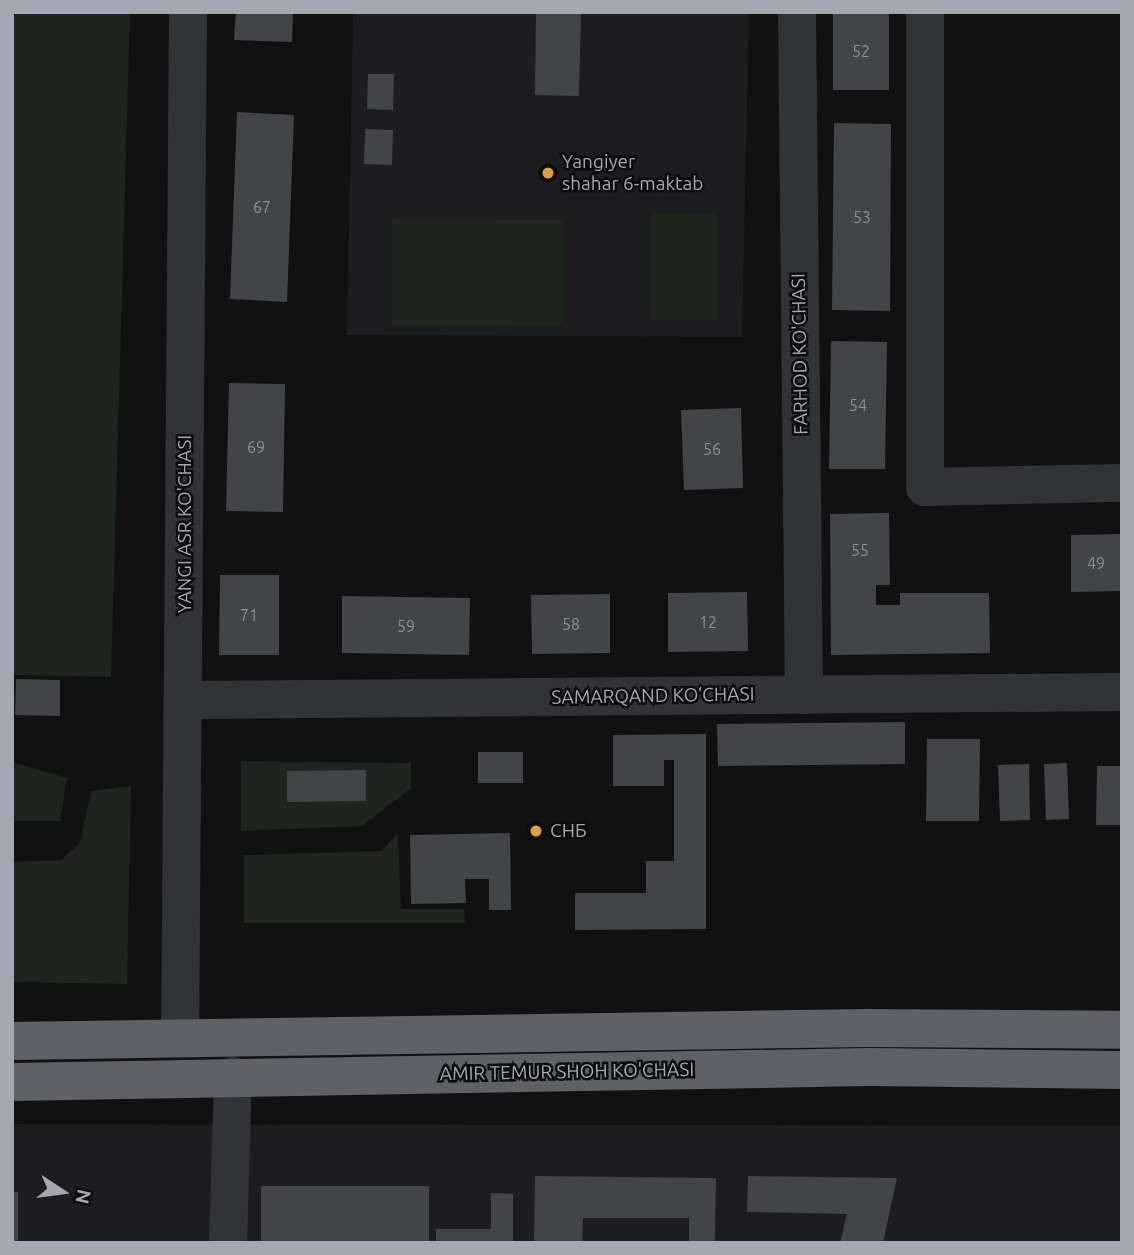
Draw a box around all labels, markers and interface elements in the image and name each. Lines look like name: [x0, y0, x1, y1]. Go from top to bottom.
house number: 52: [852, 41, 870, 61]
place label: Yangiyer shahar 6-maktab: [562, 151, 703, 195]
marker: Yangiyer shahar 6-maktab: [540, 165, 556, 181]
house number: 67: [253, 197, 271, 217]
house number: 53: [853, 207, 871, 227]
street label: FARHOD KO'CHASI: [787, 273, 813, 435]
house number: 54: [849, 395, 867, 415]
street label: YANGI ASR KO'CHASI: [174, 435, 196, 613]
house number: 69: [247, 437, 265, 457]
house number: 56: [703, 439, 721, 459]
house number: 55: [851, 540, 869, 560]
house number: 49: [1087, 553, 1105, 573]
house number: 71: [240, 605, 258, 625]
house number: 12: [699, 612, 717, 632]
house number: 58: [562, 614, 580, 634]
house number: 59: [397, 616, 415, 636]
street label: SAMARQAND KO‘CHASI: [551, 683, 755, 709]
place label: СНБ: [550, 820, 587, 842]
marker: СНБ: [528, 823, 544, 839]
street label: AMIR TEMUR SHOH KO'CHASI: [439, 1058, 695, 1086]
north arrow: [28, 1157, 98, 1227]
text: N: [71, 1187, 96, 1206]

